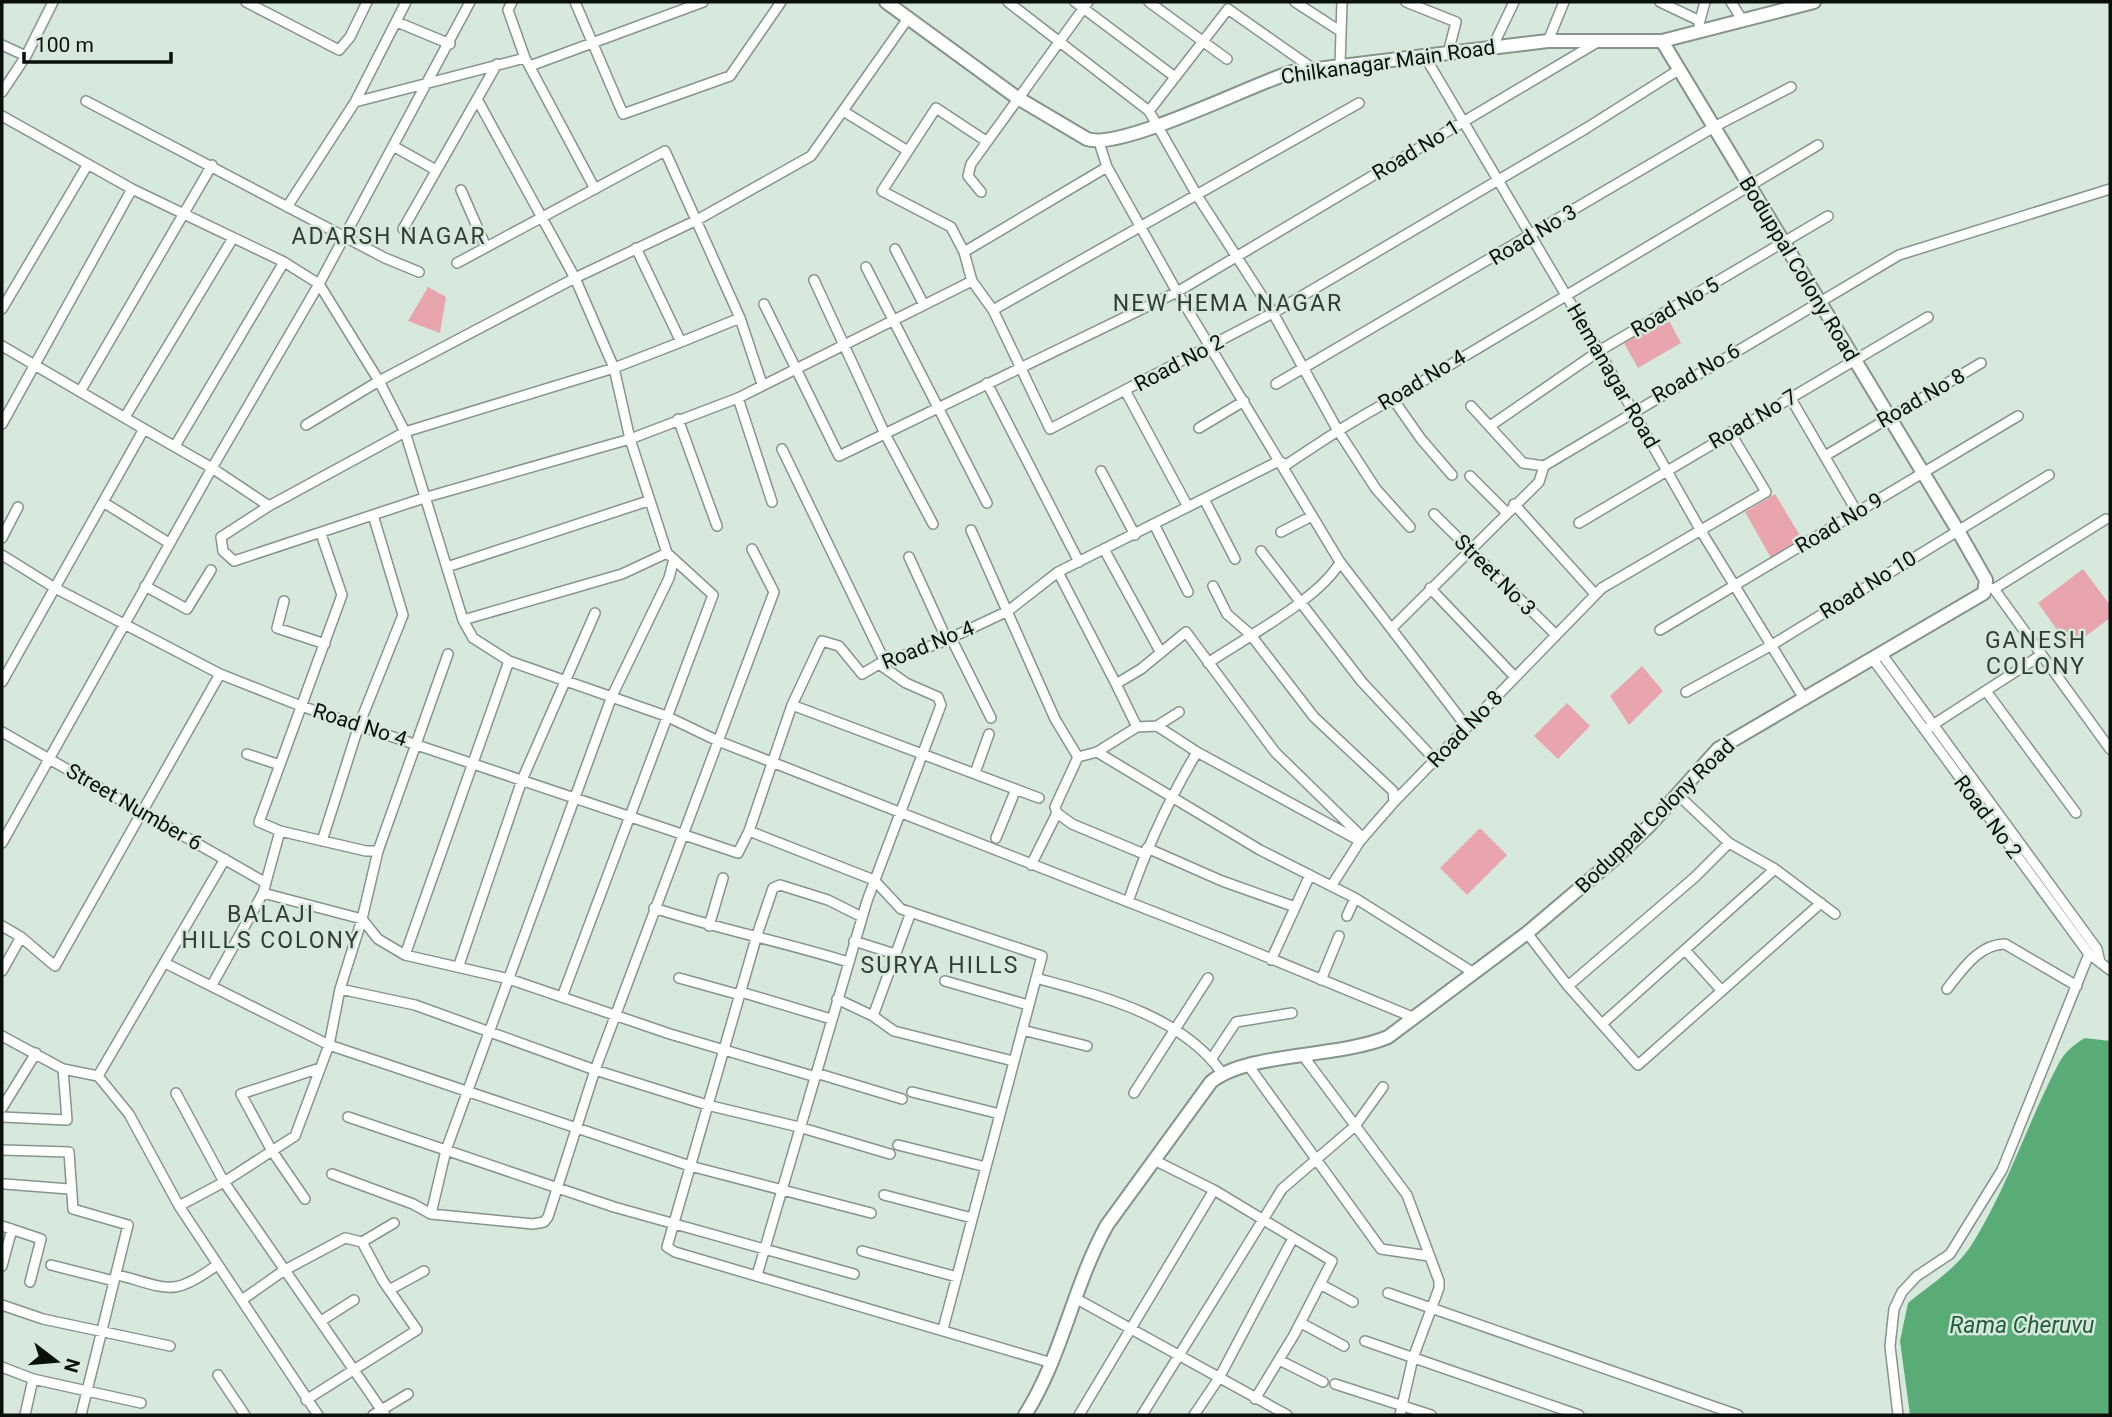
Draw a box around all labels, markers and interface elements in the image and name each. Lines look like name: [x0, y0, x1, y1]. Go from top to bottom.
scale bar: [24, 21, 172, 65]
text: 100 m: [35, 33, 94, 57]
street label: Chilkanagar Main Road: [1279, 35, 1497, 89]
street label: Road No 1: [1368, 115, 1464, 185]
street label: Boduppal Colony Road: [1734, 172, 1864, 366]
street label: Road No 3: [1485, 200, 1581, 270]
district label: ADARSH NAGAR: [291, 223, 487, 250]
street label: Road No 5: [1627, 272, 1723, 342]
district label: NEW HEMA NAGAR: [1113, 290, 1343, 317]
street label: Hemanagar Road: [1562, 300, 1664, 452]
street label: Road No 2: [1130, 329, 1228, 396]
street label: Road No 6: [1648, 338, 1744, 408]
street label: Road No 4: [1374, 345, 1470, 415]
street label: Road No 8: [1873, 363, 1969, 433]
street label: Road No 7: [1705, 384, 1801, 454]
street label: Road No 9: [1791, 488, 1887, 558]
street label: Street No 3: [1450, 530, 1540, 620]
street label: Road No 10: [1815, 546, 1921, 624]
street label: Road No 4: [878, 616, 978, 674]
district label: GANESH COLONY: [1985, 627, 2087, 680]
street label: Road No 8: [1423, 686, 1507, 772]
street label: Road No 4: [310, 699, 410, 752]
street label: Boduppal Colony Road: [1571, 734, 1739, 898]
street label: Street Number 6: [62, 758, 206, 856]
street label: Road No 2: [1949, 771, 2027, 863]
district label: BALAJI HILLS COLONY: [182, 901, 360, 954]
district label: SURYA HILLS: [861, 952, 1019, 979]
water label: Rama Cheruvu: [1950, 1312, 2094, 1339]
north arrow: [21, 1326, 91, 1396]
text: N: [59, 1356, 85, 1375]

